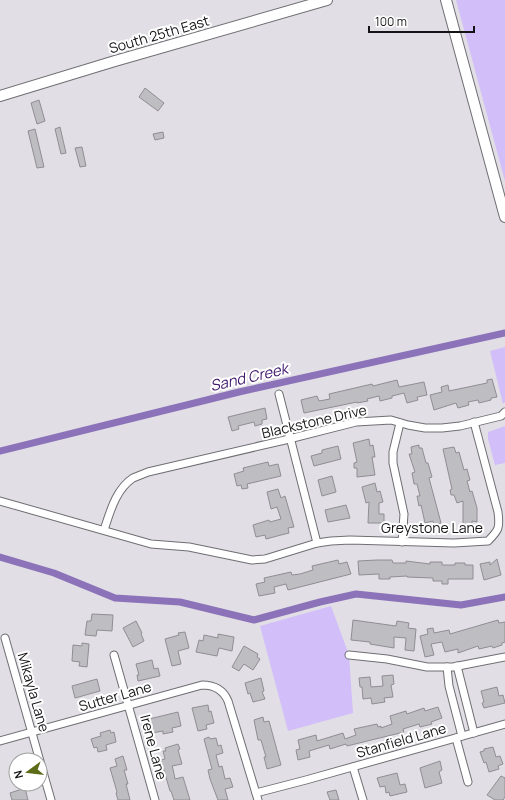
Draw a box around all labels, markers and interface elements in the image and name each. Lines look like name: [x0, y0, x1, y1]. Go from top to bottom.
scale bar: [369, 8, 474, 34]
street label: South 25th East: [107, 11, 212, 57]
text: 100 m: [375, 13, 407, 30]
water label: Sand Creek: [208, 357, 292, 396]
street label: Blackstone Drive: [260, 400, 368, 442]
street label: Greystone Lane: [381, 518, 483, 537]
street label: Mikayla Lane: [14, 650, 54, 734]
street label: Sutter Lane: [76, 677, 154, 715]
street label: Irene Lane: [136, 712, 172, 782]
street label: Stanfield Lane: [354, 718, 448, 762]
north arrow: [8, 752, 48, 792]
text: N: [10, 769, 26, 780]

